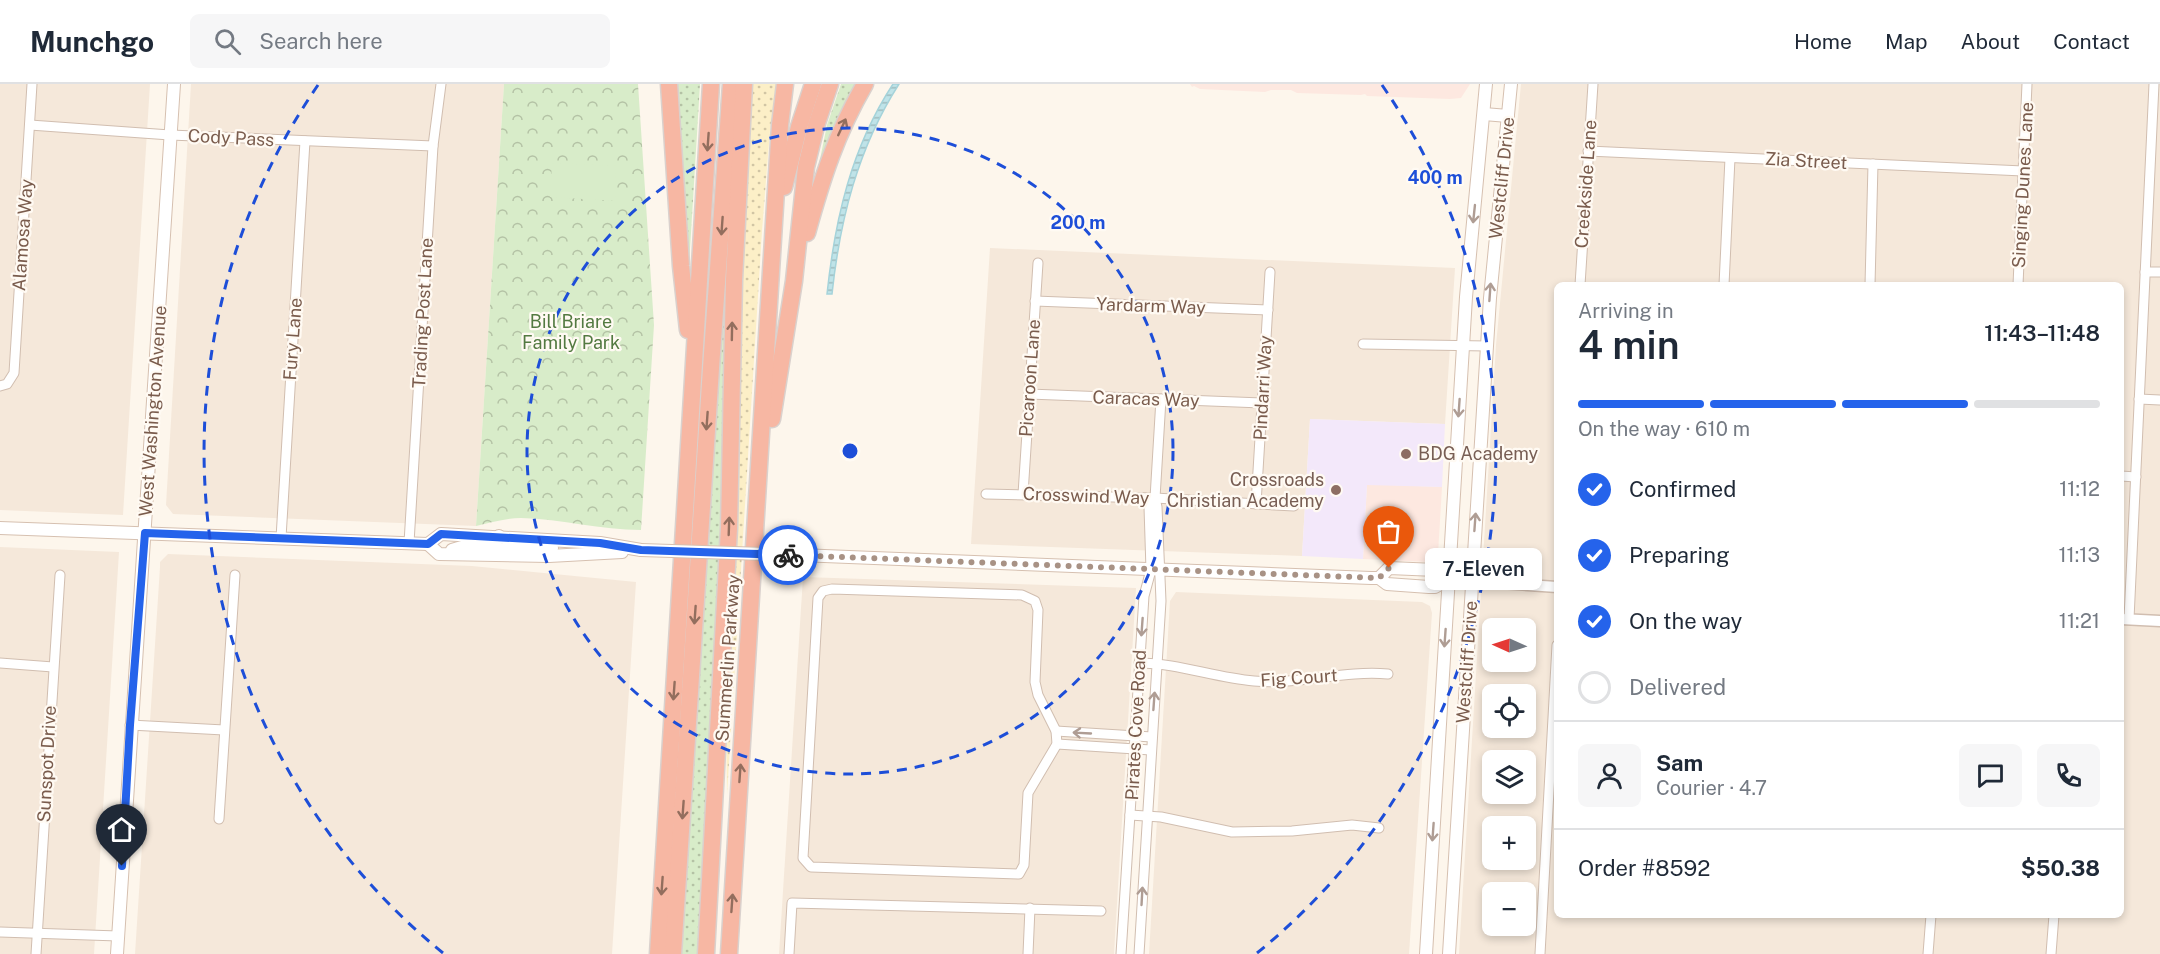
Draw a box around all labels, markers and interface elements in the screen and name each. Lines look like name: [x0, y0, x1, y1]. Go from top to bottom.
search box: [190, 14, 610, 68]
text: Munchgo: [30, 25, 154, 58]
icon: search: [211, 25, 244, 58]
text: Search here: [259, 28, 383, 54]
text: Home: [1794, 29, 1852, 54]
text: Map: [1885, 29, 1928, 54]
text: About: [1961, 29, 2020, 54]
text: Contact: [2053, 29, 2130, 54]
street label: Singing Dunes Lane: [2008, 101, 2037, 269]
street label: Westcliff Drive: [1485, 116, 1518, 240]
one-way arrow: [837, 118, 849, 136]
street label: Creekside Lane: [1571, 119, 1600, 249]
street label: Cody Pass: [187, 125, 275, 150]
one-way arrow: [702, 132, 713, 152]
street label: Zia Street: [1764, 148, 1848, 173]
text: 400 m: [1407, 167, 1463, 188]
street label: Alamosa Way: [8, 178, 37, 292]
one-way arrow: [1468, 203, 1479, 223]
text: 200 m: [1051, 212, 1105, 233]
one-way arrow: [717, 216, 728, 236]
street label: Trading Post Lane: [408, 237, 437, 389]
one-way arrow: [1485, 283, 1496, 303]
street label: Yardarm Way: [1096, 293, 1206, 318]
street label: Fury Lane: [279, 297, 306, 381]
text: Arriving in: [1578, 299, 1673, 323]
street label: West Washington Avenue: [135, 305, 170, 517]
park label: Bill Briare Family Park: [522, 311, 620, 353]
street label: Picaroon Lane: [1015, 318, 1044, 438]
text: 11:43–11:48: [1984, 320, 2100, 346]
one-way arrow: [727, 322, 738, 342]
text: 4 min: [1578, 322, 1680, 368]
street label: Pindarri Way: [1249, 335, 1276, 441]
street label: Caracas Way: [1092, 386, 1200, 411]
one-way arrow: [1454, 398, 1465, 418]
one-way arrow: [702, 410, 713, 430]
text: On the way · 610 m: [1578, 417, 1750, 441]
centre of rings: [840, 441, 860, 461]
place label: BDG Academy: [1418, 443, 1539, 464]
marker: BDG Academy: [1399, 447, 1413, 461]
place label: Crossroads Christian Academy: [1167, 469, 1324, 511]
icon: check: [1578, 473, 1611, 506]
text: Confirmed: [1629, 476, 1736, 502]
text: 11:12: [2059, 477, 2100, 501]
street label: Crosswind Way: [1022, 483, 1150, 508]
marker: Crossroads Christian Academy: [1329, 483, 1343, 497]
pin: [1363, 506, 1414, 568]
one-way arrow: [1470, 513, 1481, 533]
icon: bag: [1372, 515, 1405, 548]
one-way arrow: [723, 517, 734, 537]
courier: [758, 525, 818, 585]
icon: bike: [772, 539, 805, 572]
icon: check: [1578, 539, 1611, 572]
text: Preparing: [1629, 542, 1730, 568]
text: 11:13: [2058, 543, 2100, 567]
callout: 7-Eleven: [1425, 547, 1542, 589]
text: 7-Eleven: [1442, 557, 1525, 581]
street label: Summerlin Parkway: [711, 573, 744, 742]
street label: Westcliff Drive: [1452, 600, 1481, 724]
one-way arrow: [689, 605, 700, 625]
icon: check: [1578, 605, 1611, 638]
text: On the way: [1629, 608, 1742, 634]
text: 11:21: [2059, 609, 2100, 633]
one-way arrow: [1136, 617, 1147, 637]
north arrow: [1482, 618, 1536, 672]
map controls: [1482, 618, 1536, 936]
one-way arrow: [1439, 627, 1450, 647]
street label: Pirates Cove Road: [1121, 649, 1150, 801]
street label: Fig Court: [1260, 664, 1338, 691]
text: Delivered: [1629, 674, 1726, 700]
one-way arrow: [668, 681, 679, 701]
button: locate: [1482, 684, 1536, 738]
one-way arrow: [1149, 692, 1160, 711]
street label: Sunspot Drive: [33, 705, 60, 823]
one-way arrow: [1072, 727, 1092, 738]
button: person: [1578, 744, 1641, 807]
button: chat: [1959, 744, 2022, 807]
button: phone: [2037, 744, 2100, 807]
button: layers: [1482, 750, 1536, 804]
text: Sam: [1656, 750, 1703, 776]
one-way arrow: [735, 764, 746, 784]
text: Courier · 4.7: [1656, 776, 1767, 800]
one-way arrow: [677, 799, 688, 819]
pin: [96, 804, 147, 866]
icon: home: [105, 813, 138, 846]
button: +: [1482, 816, 1536, 870]
one-way arrow: [1428, 822, 1439, 842]
text: Order #8592: [1578, 855, 1710, 881]
text: $50.38: [2021, 855, 2100, 881]
one-way arrow: [656, 875, 667, 895]
button: −: [1482, 882, 1536, 936]
one-way arrow: [1137, 886, 1148, 906]
one-way arrow: [726, 894, 737, 914]

